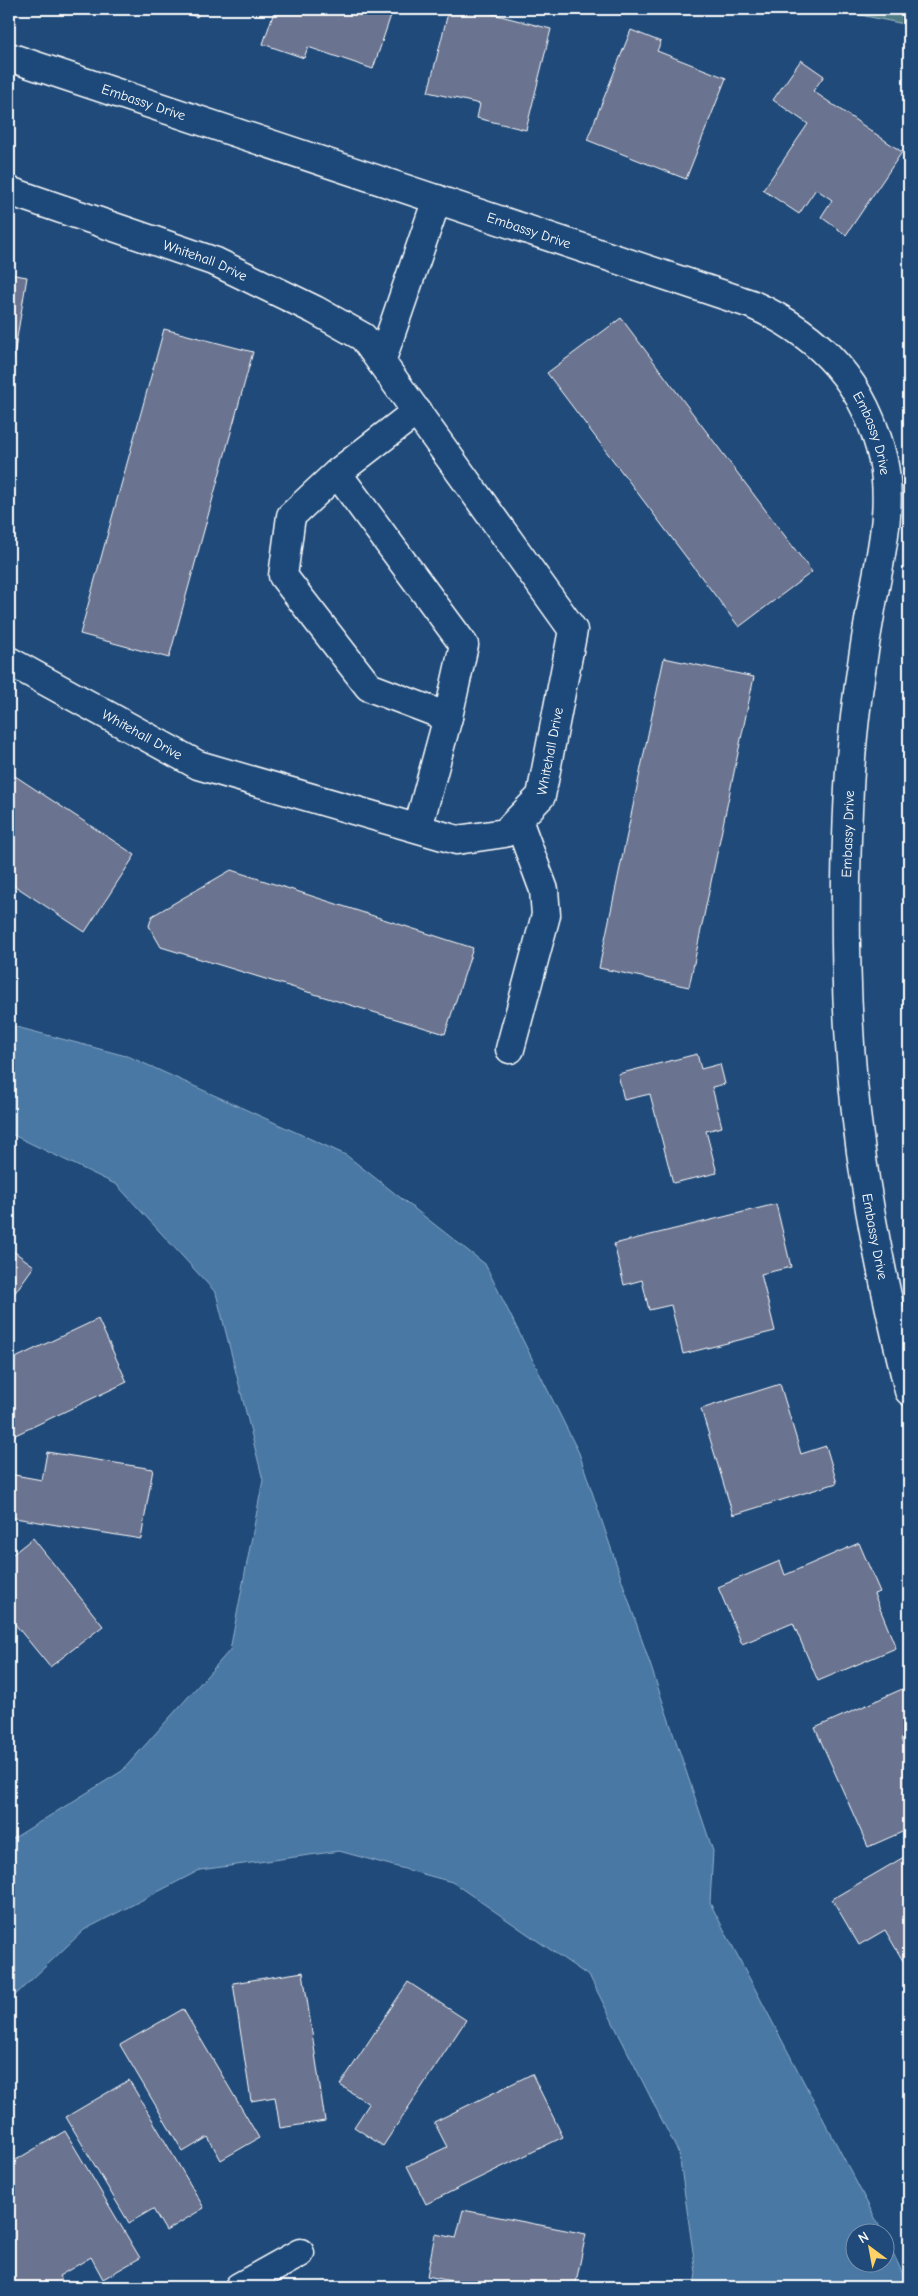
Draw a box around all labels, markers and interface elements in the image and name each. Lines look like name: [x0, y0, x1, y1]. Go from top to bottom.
street label: Embassy Drive: [100, 80, 188, 124]
street label: Embassy Drive: [485, 208, 573, 252]
street label: Whitehall Drive: [161, 236, 250, 284]
street label: Embassy Drive: [849, 388, 894, 476]
street label: Whitehall Drive: [99, 705, 185, 763]
street label: Whitehall Drive: [533, 706, 566, 797]
street label: Embassy Drive: [838, 790, 858, 878]
street label: Embassy Drive: [859, 1192, 892, 1281]
north arrow: [846, 2224, 896, 2274]
text: N: [855, 2228, 872, 2247]

